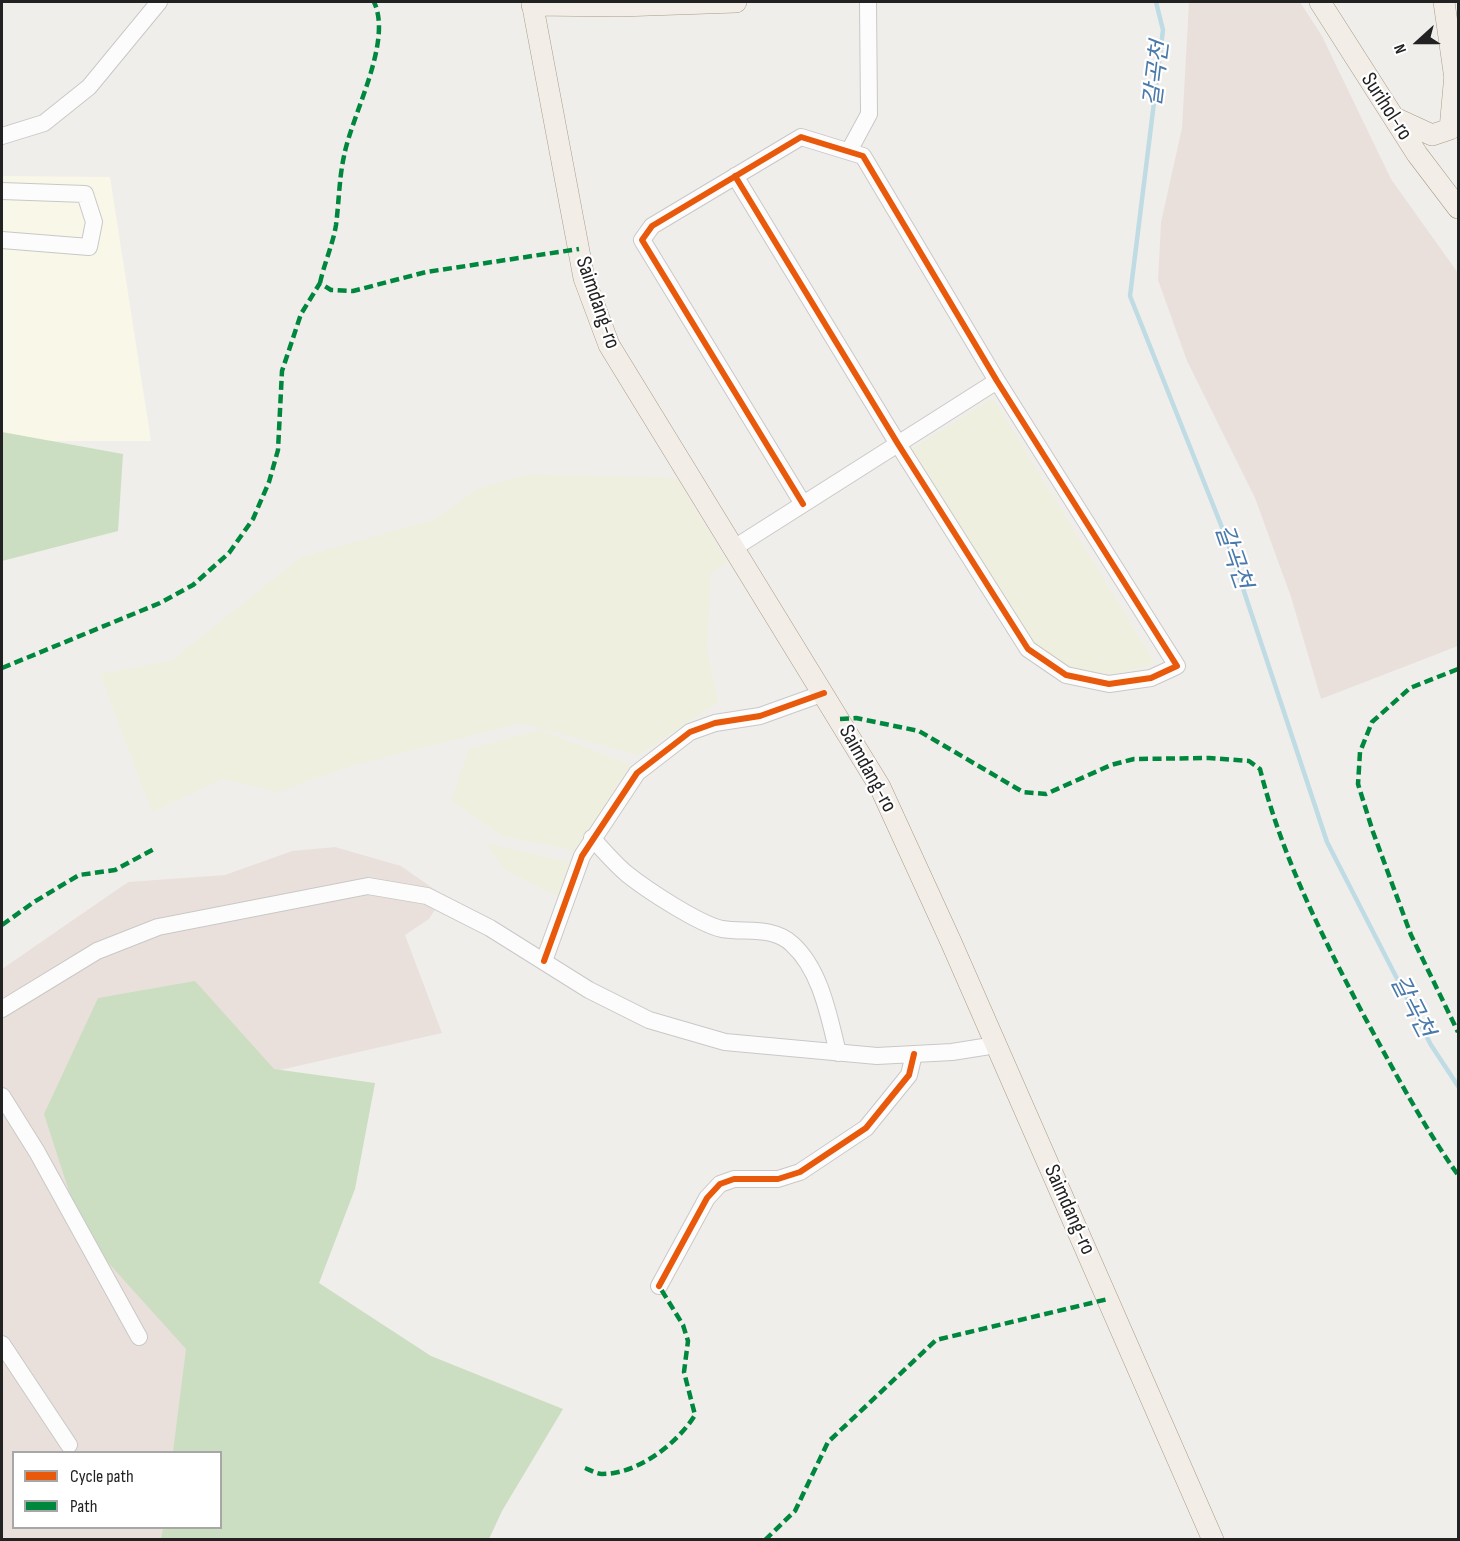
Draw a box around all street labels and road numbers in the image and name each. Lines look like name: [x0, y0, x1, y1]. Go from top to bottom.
street label: Surihol-ro: [1355, 68, 1417, 146]
street label: Saimdang-ro: [569, 254, 625, 352]
street label: Saimdang-ro: [832, 721, 902, 817]
street label: Saimdang-ro: [1038, 1161, 1100, 1259]

